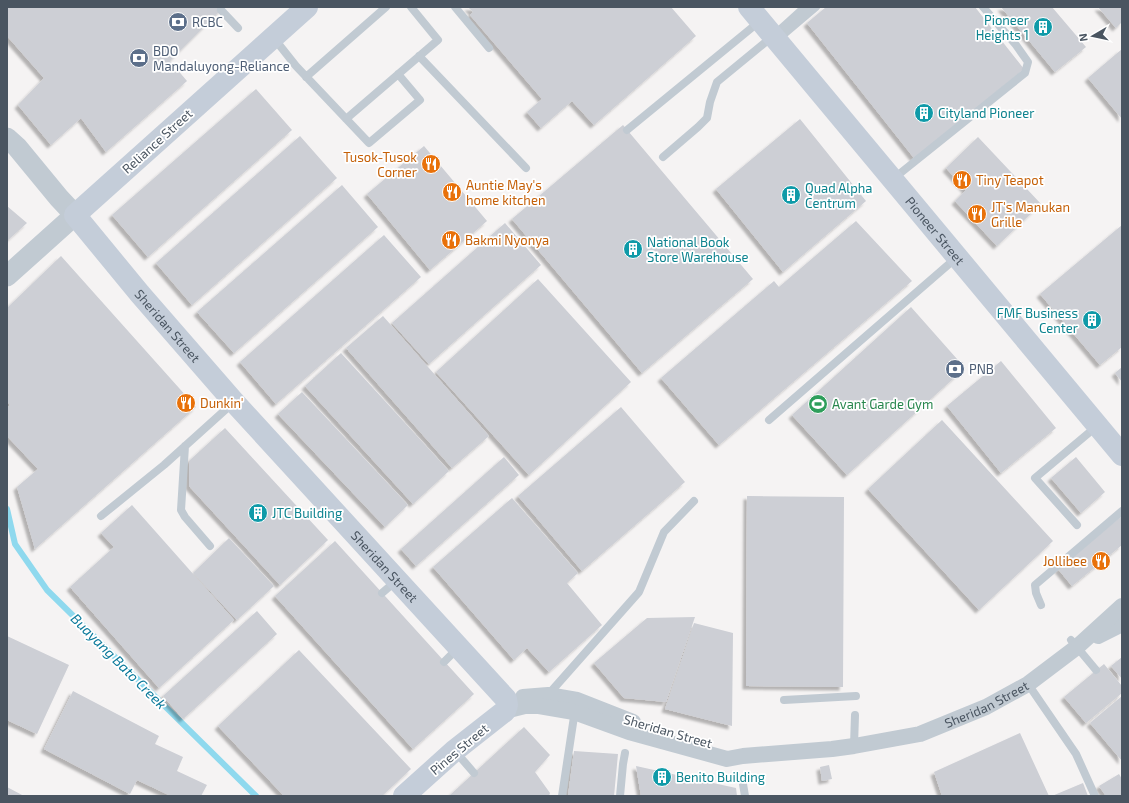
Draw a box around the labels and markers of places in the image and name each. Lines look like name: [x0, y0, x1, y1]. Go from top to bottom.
bank icon: RCBC: [167, 11, 189, 33]
place label: Pioneer Heights 1: [976, 12, 1029, 43]
place label: RCBC: [192, 14, 223, 30]
building icon: Pioneer Heights 1: [1032, 16, 1054, 38]
place label: BDO Mandaluyong-Reliance: [153, 43, 290, 74]
bank icon: BDO Mandaluyong-Reliance: [128, 47, 150, 69]
building icon: Cityland Pioneer: [913, 102, 935, 124]
place label: Cityland Pioneer: [938, 105, 1034, 121]
place label: Tusok-Tusok Corner: [343, 149, 417, 180]
restaurant icon: Tusok-Tusok Corner: [420, 153, 442, 175]
restaurant icon: Tiny Teapot: [951, 169, 973, 191]
place label: Tiny Teapot: [976, 172, 1044, 188]
place label: Auntie May's home kitchen: [466, 177, 545, 208]
place label: Quad Alpha Centrum: [805, 180, 872, 211]
restaurant icon: Auntie May's home kitchen: [441, 181, 463, 203]
building icon: Quad Alpha Centrum: [780, 184, 802, 206]
place label: JT's Manukan Grille: [991, 199, 1070, 230]
restaurant icon: JT's Manukan Grille: [966, 203, 988, 225]
restaurant icon: Bakmi Nyonya: [440, 229, 462, 251]
place label: Bakmi Nyonya: [465, 232, 549, 248]
place label: National Book Store Warehouse: [647, 234, 749, 265]
building icon: National Book Store Warehouse: [622, 238, 644, 260]
place label: FMF Business Center: [997, 305, 1078, 336]
building icon: FMF Business Center: [1081, 309, 1103, 331]
bank icon: PNB: [944, 358, 966, 380]
place label: PNB: [969, 361, 994, 377]
restaurant icon: Dunkin': [175, 392, 197, 414]
sports icon: Avant Garde Gym: [807, 393, 829, 415]
place label: Dunkin': [200, 395, 244, 411]
place label: Avant Garde Gym: [832, 396, 933, 412]
building icon: JTC Building: [247, 502, 269, 524]
place label: JTC Building: [272, 505, 342, 521]
restaurant icon: Jollibee: [1090, 550, 1112, 572]
place label: Jollibee: [1043, 553, 1087, 569]
building icon: Benito Building: [651, 766, 673, 788]
place label: Benito Building: [676, 769, 765, 785]

